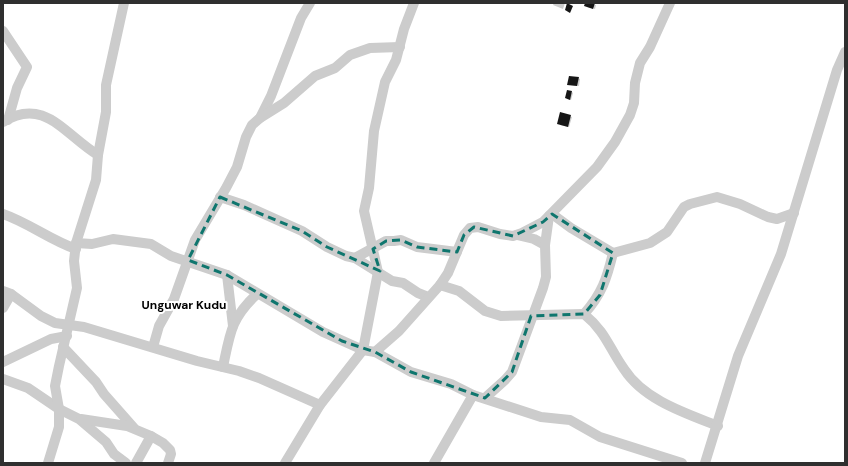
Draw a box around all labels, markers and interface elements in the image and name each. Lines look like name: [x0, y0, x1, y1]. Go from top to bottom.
district label: Unguwar Kudu: [142, 297, 226, 313]

